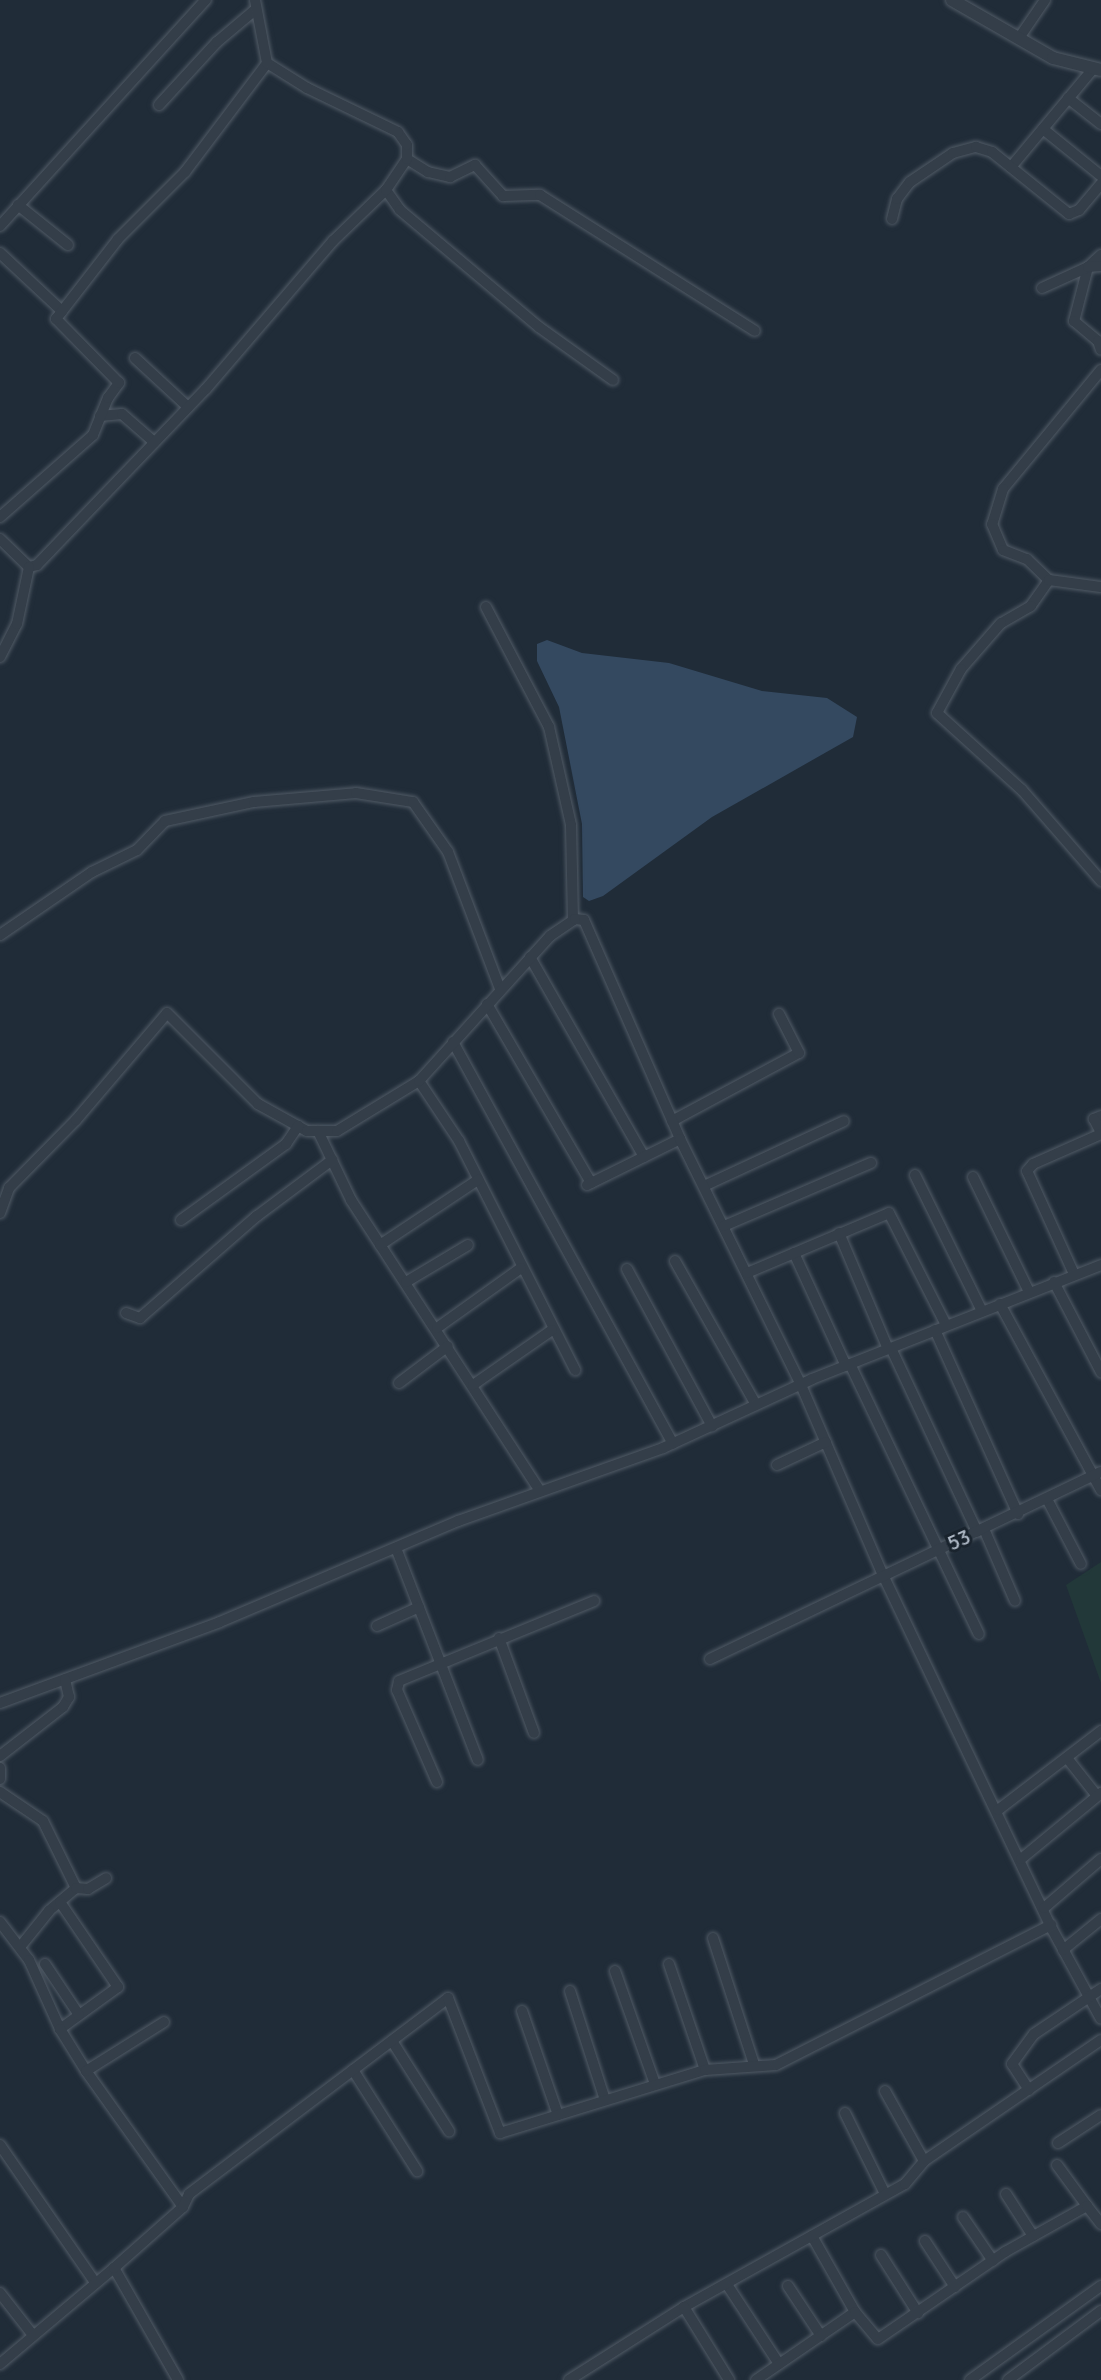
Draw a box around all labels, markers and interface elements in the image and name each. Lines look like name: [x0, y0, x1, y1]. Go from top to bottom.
street label: 53: [944, 1524, 974, 1556]

